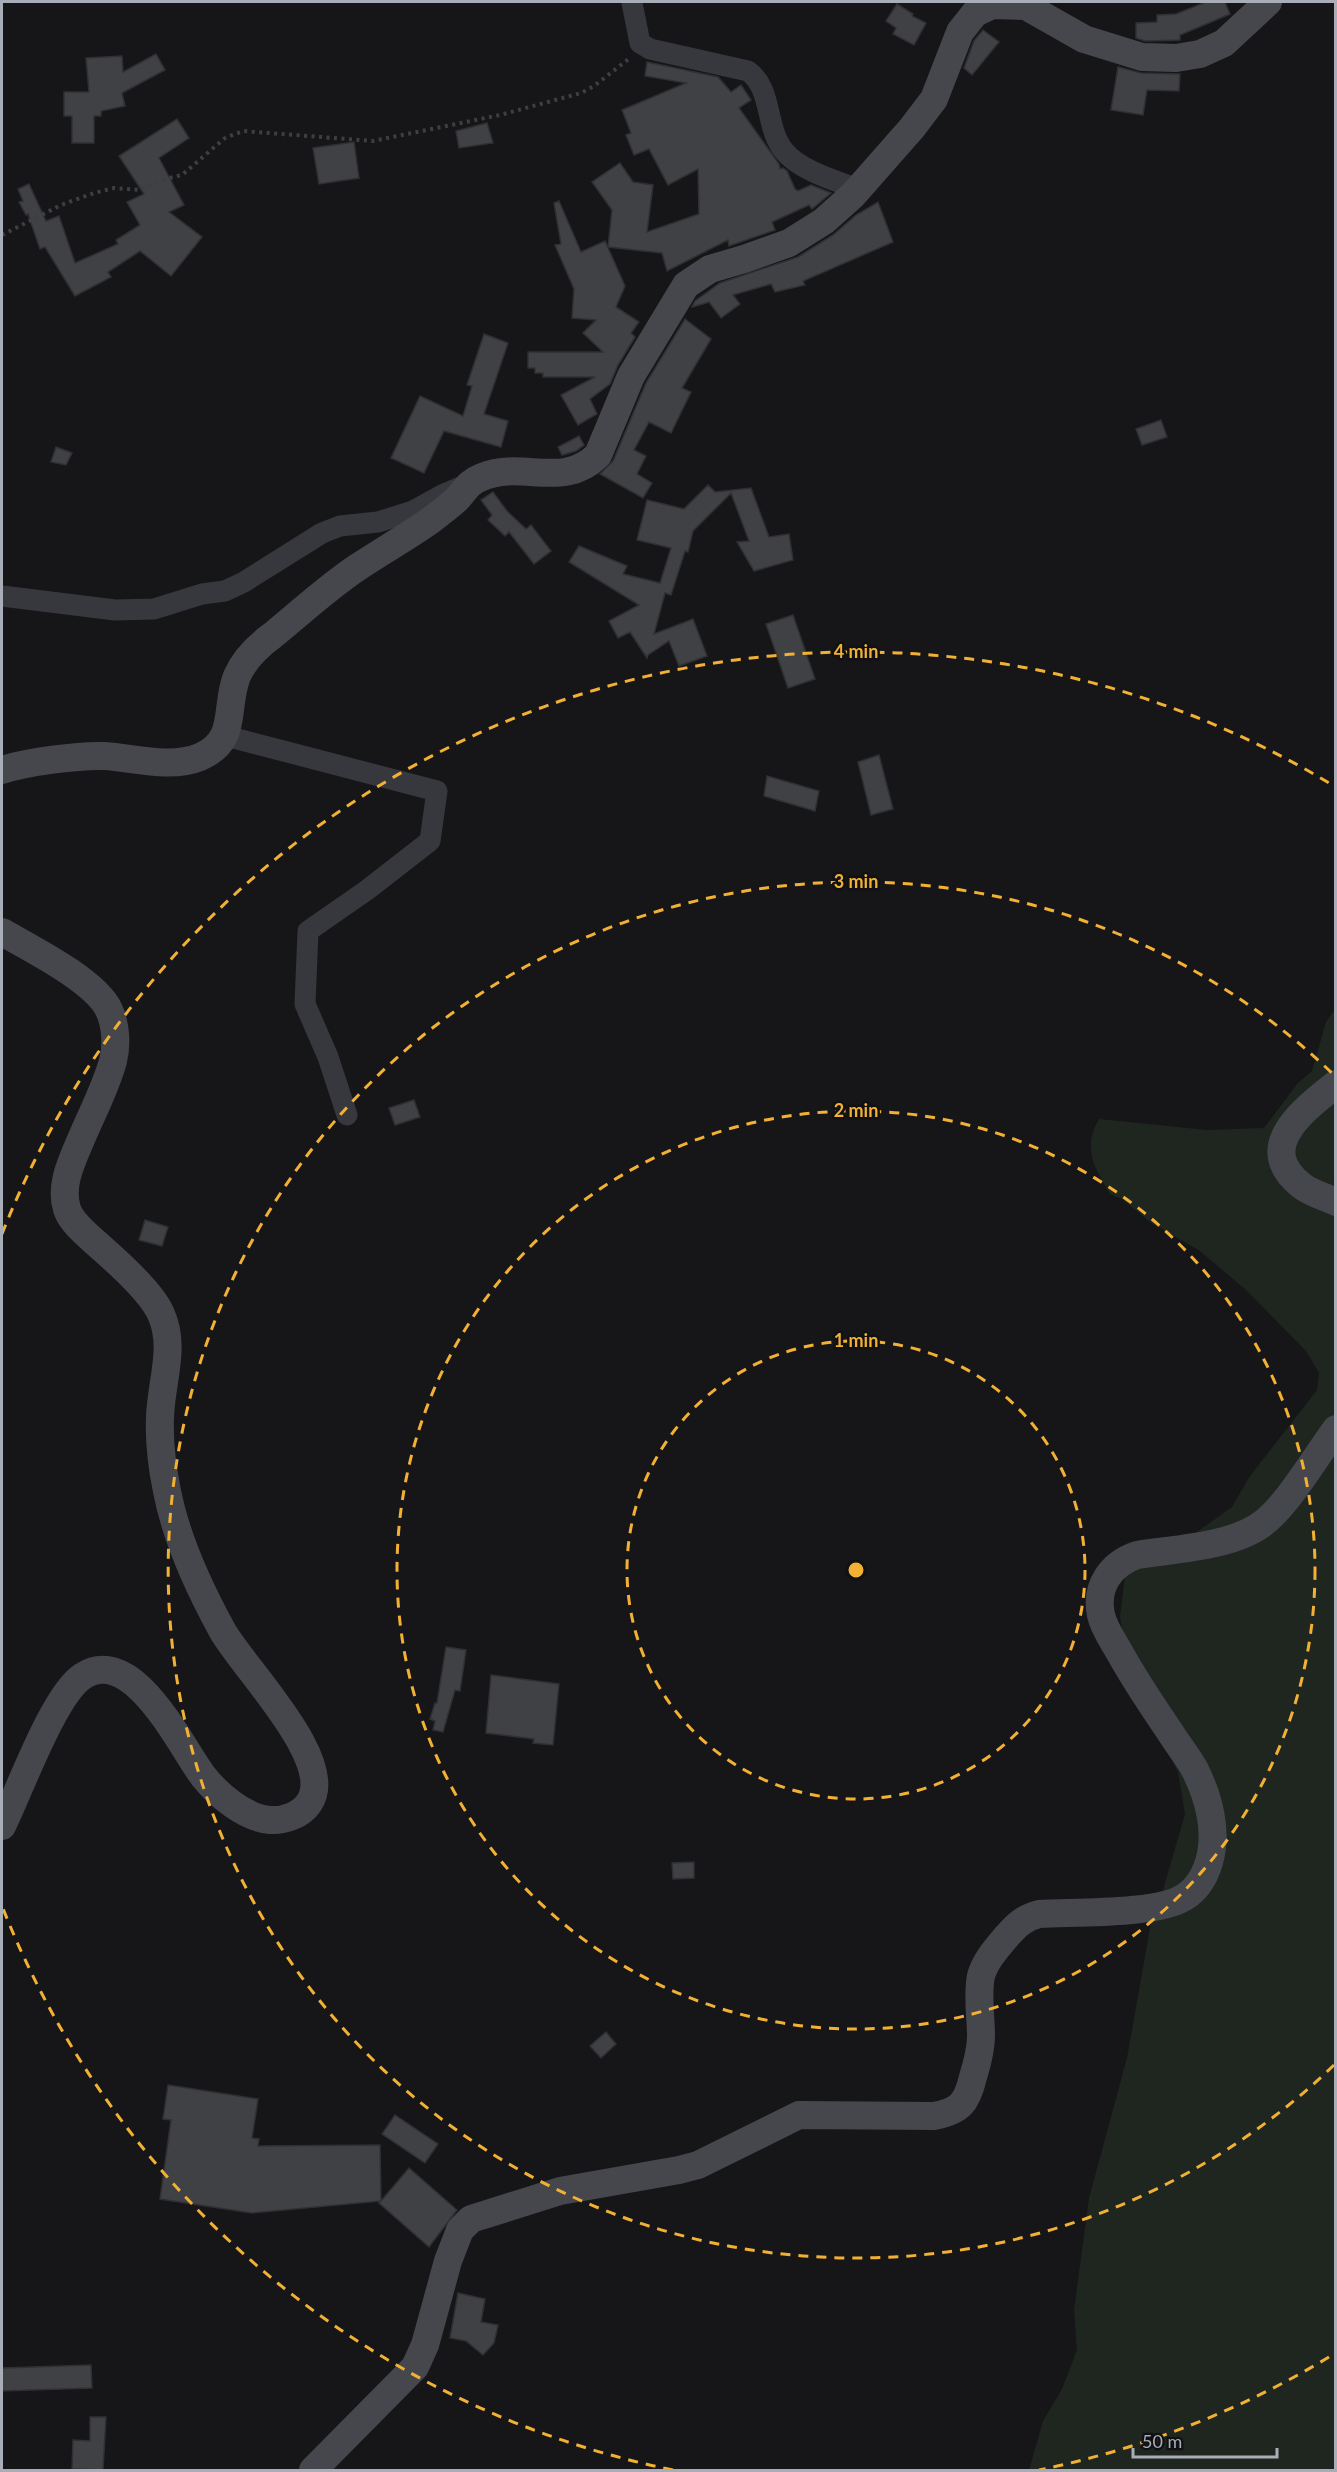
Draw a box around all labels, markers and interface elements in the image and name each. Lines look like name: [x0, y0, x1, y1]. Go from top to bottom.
text: 4 min: [834, 640, 878, 662]
text: 3 min: [834, 870, 878, 892]
text: 2 min: [834, 1099, 878, 1121]
text: 1 min: [834, 1329, 878, 1351]
centre of rings: [846, 1560, 866, 1580]
scale bar: [1133, 2421, 1277, 2459]
text: 50 m: [1142, 2430, 1182, 2452]

